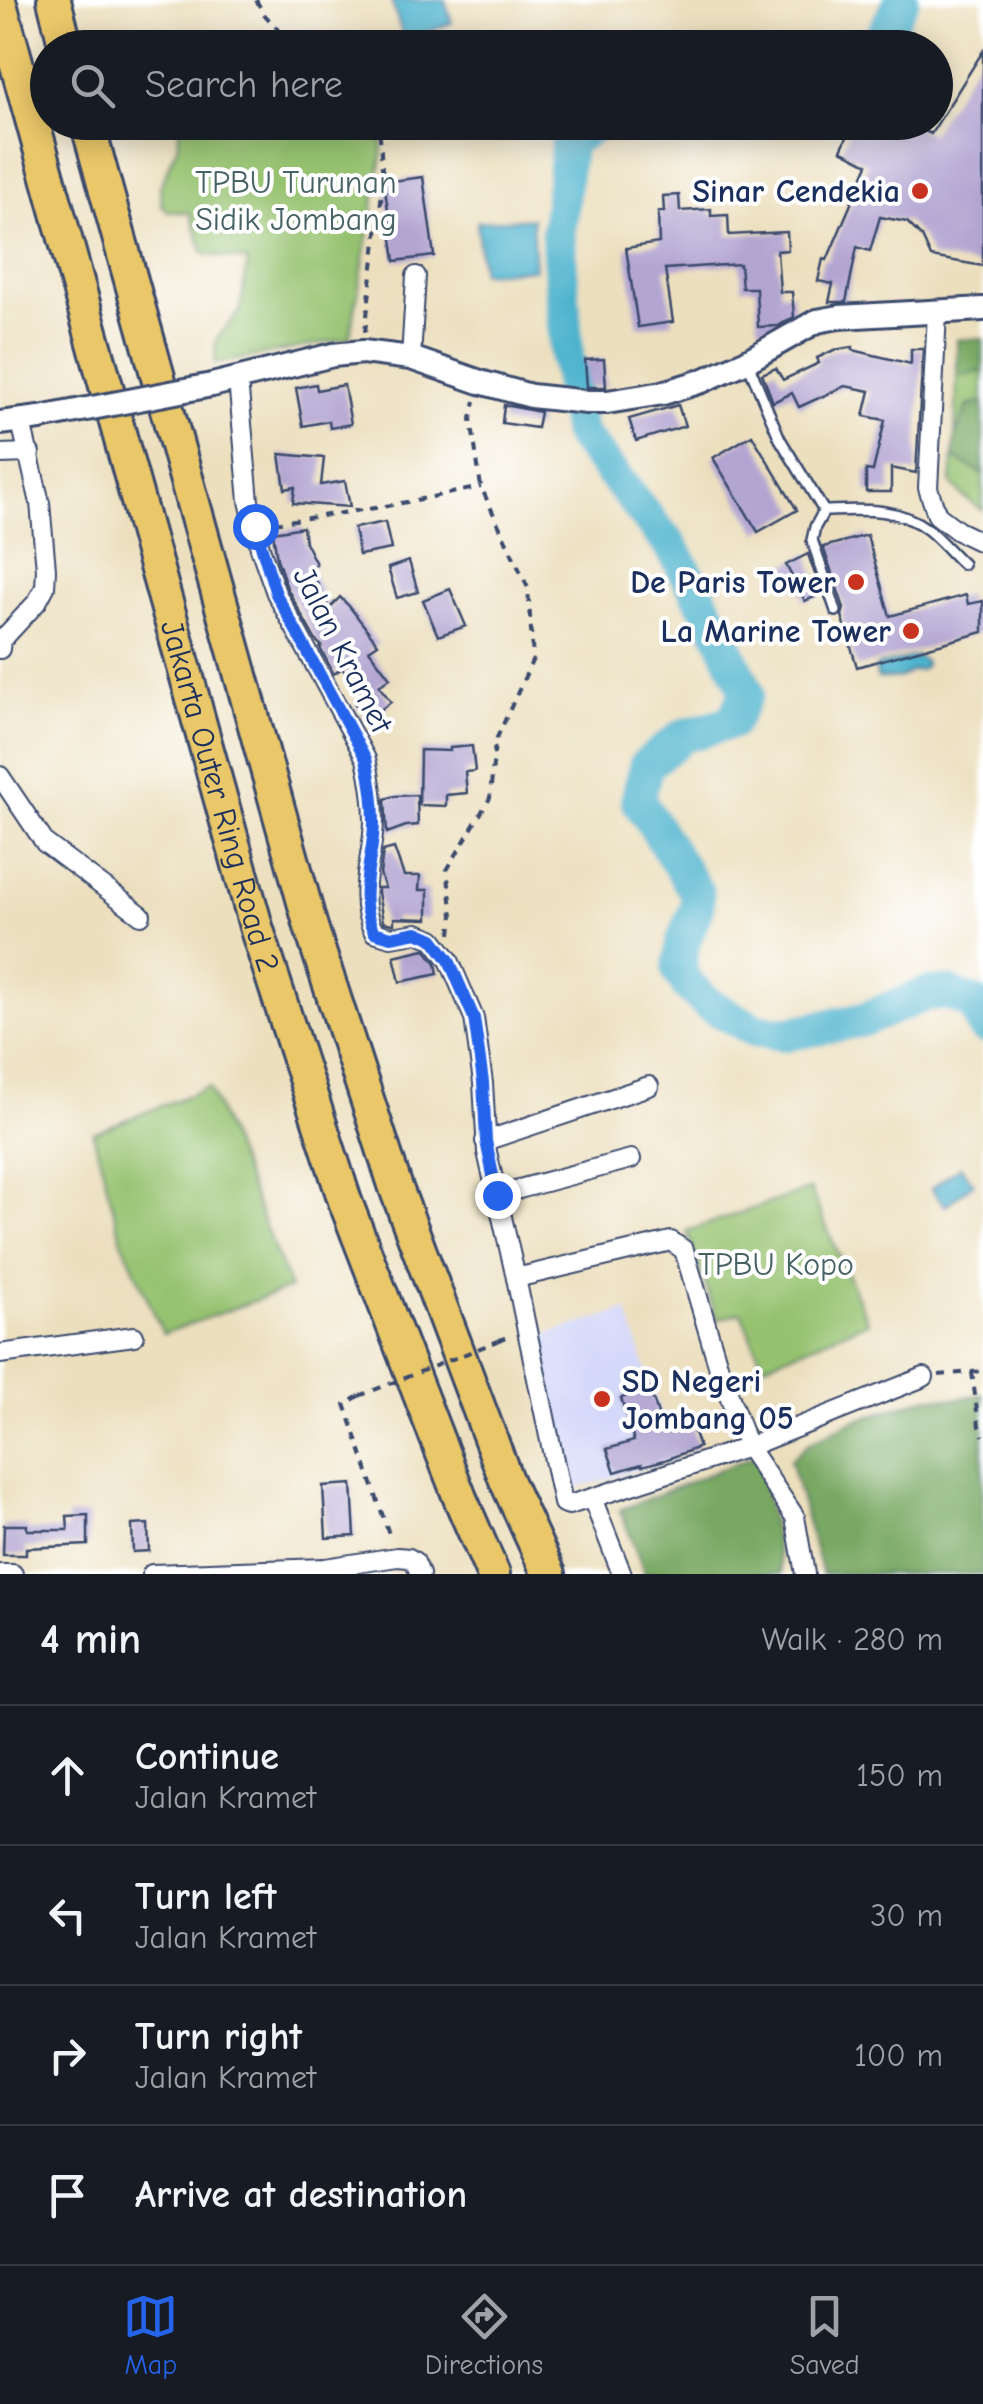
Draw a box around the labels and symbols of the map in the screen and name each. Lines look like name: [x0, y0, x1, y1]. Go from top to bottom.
park label: TPBU Turunan Sidik Jombang: [195, 164, 397, 238]
place label: Sinar Cendekia: [692, 173, 900, 210]
marker: Sinar Cendekia: [909, 180, 931, 202]
route start: [233, 504, 279, 550]
street label: Jalan Kramet: [285, 561, 401, 740]
place label: De Paris Tower: [630, 564, 836, 601]
marker: De Paris Tower: [845, 571, 867, 593]
place label: La Marine Tower: [661, 613, 891, 650]
street label: Jakarta Outer Ring Road 2: [153, 616, 288, 976]
marker: La Marine Tower: [900, 620, 922, 642]
route end: [475, 1173, 521, 1219]
park label: TPBU Kopo: [698, 1246, 854, 1283]
place label: SD Negeri Jombang 05: [622, 1363, 794, 1437]
marker: SD Negeri Jombang 05: [591, 1388, 613, 1410]

